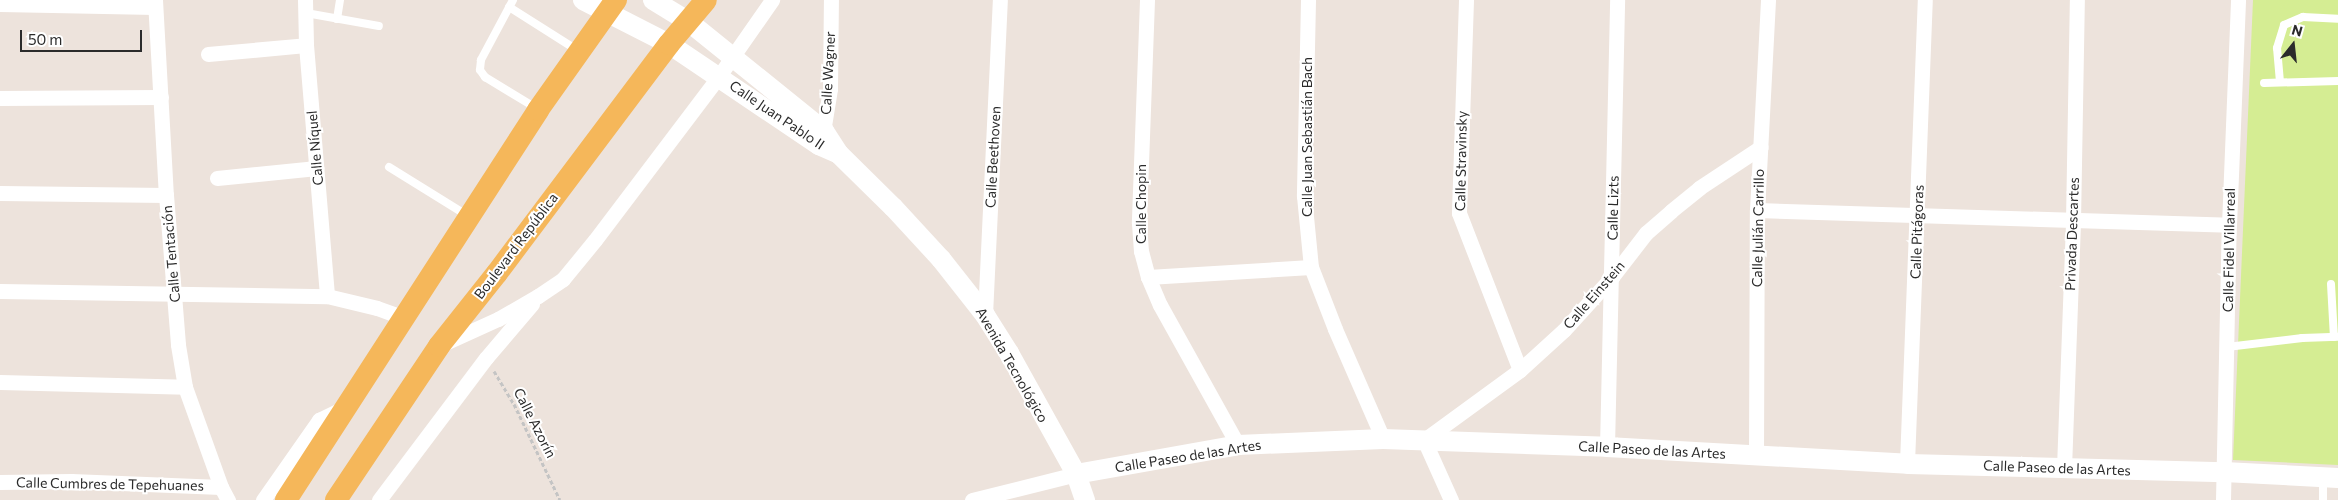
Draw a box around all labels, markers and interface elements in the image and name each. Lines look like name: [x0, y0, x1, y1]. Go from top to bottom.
scale bar: [22, 20, 145, 52]
north arrow: [2268, 20, 2318, 70]
text: N: [2290, 20, 2305, 40]
text: 50 m: [28, 30, 62, 48]
street label: Calle Wagner: [817, 31, 839, 115]
street label: Calle Juan Sebastián Bach: [1299, 57, 1315, 217]
street label: Calle Juan Pablo II: [726, 77, 828, 153]
street label: Calle Beethoven: [982, 106, 1004, 208]
street label: Calle Níquel: [303, 110, 327, 186]
street label: Calle Stravinsky: [1452, 111, 1470, 211]
street label: Calle Chopin: [1133, 164, 1149, 244]
street label: Calle Julián Carrillo: [1749, 169, 1767, 287]
street label: Calle Lizts: [1604, 175, 1622, 241]
street label: Privada Descartes: [2062, 177, 2082, 291]
street label: Calle Pitágoras: [1907, 185, 1927, 279]
street label: Calle Fidel Villarreal: [2220, 188, 2238, 312]
street label: Boulevard República: [471, 190, 561, 302]
street label: Calle Tentación: [158, 205, 184, 303]
street label: Calle Einstein: [1560, 257, 1628, 333]
street label: Avenida Tecnológico: [972, 304, 1052, 426]
street label: Calle Azorín: [510, 385, 560, 461]
street label: Calle Paseo de las Artes: [1114, 436, 1262, 476]
street label: Calle Paseo de las Artes: [1578, 438, 1726, 462]
street label: Calle Paseo de las Artes: [1983, 457, 2131, 479]
street label: Calle Cumbres de Tepehuanes: [16, 474, 204, 494]

